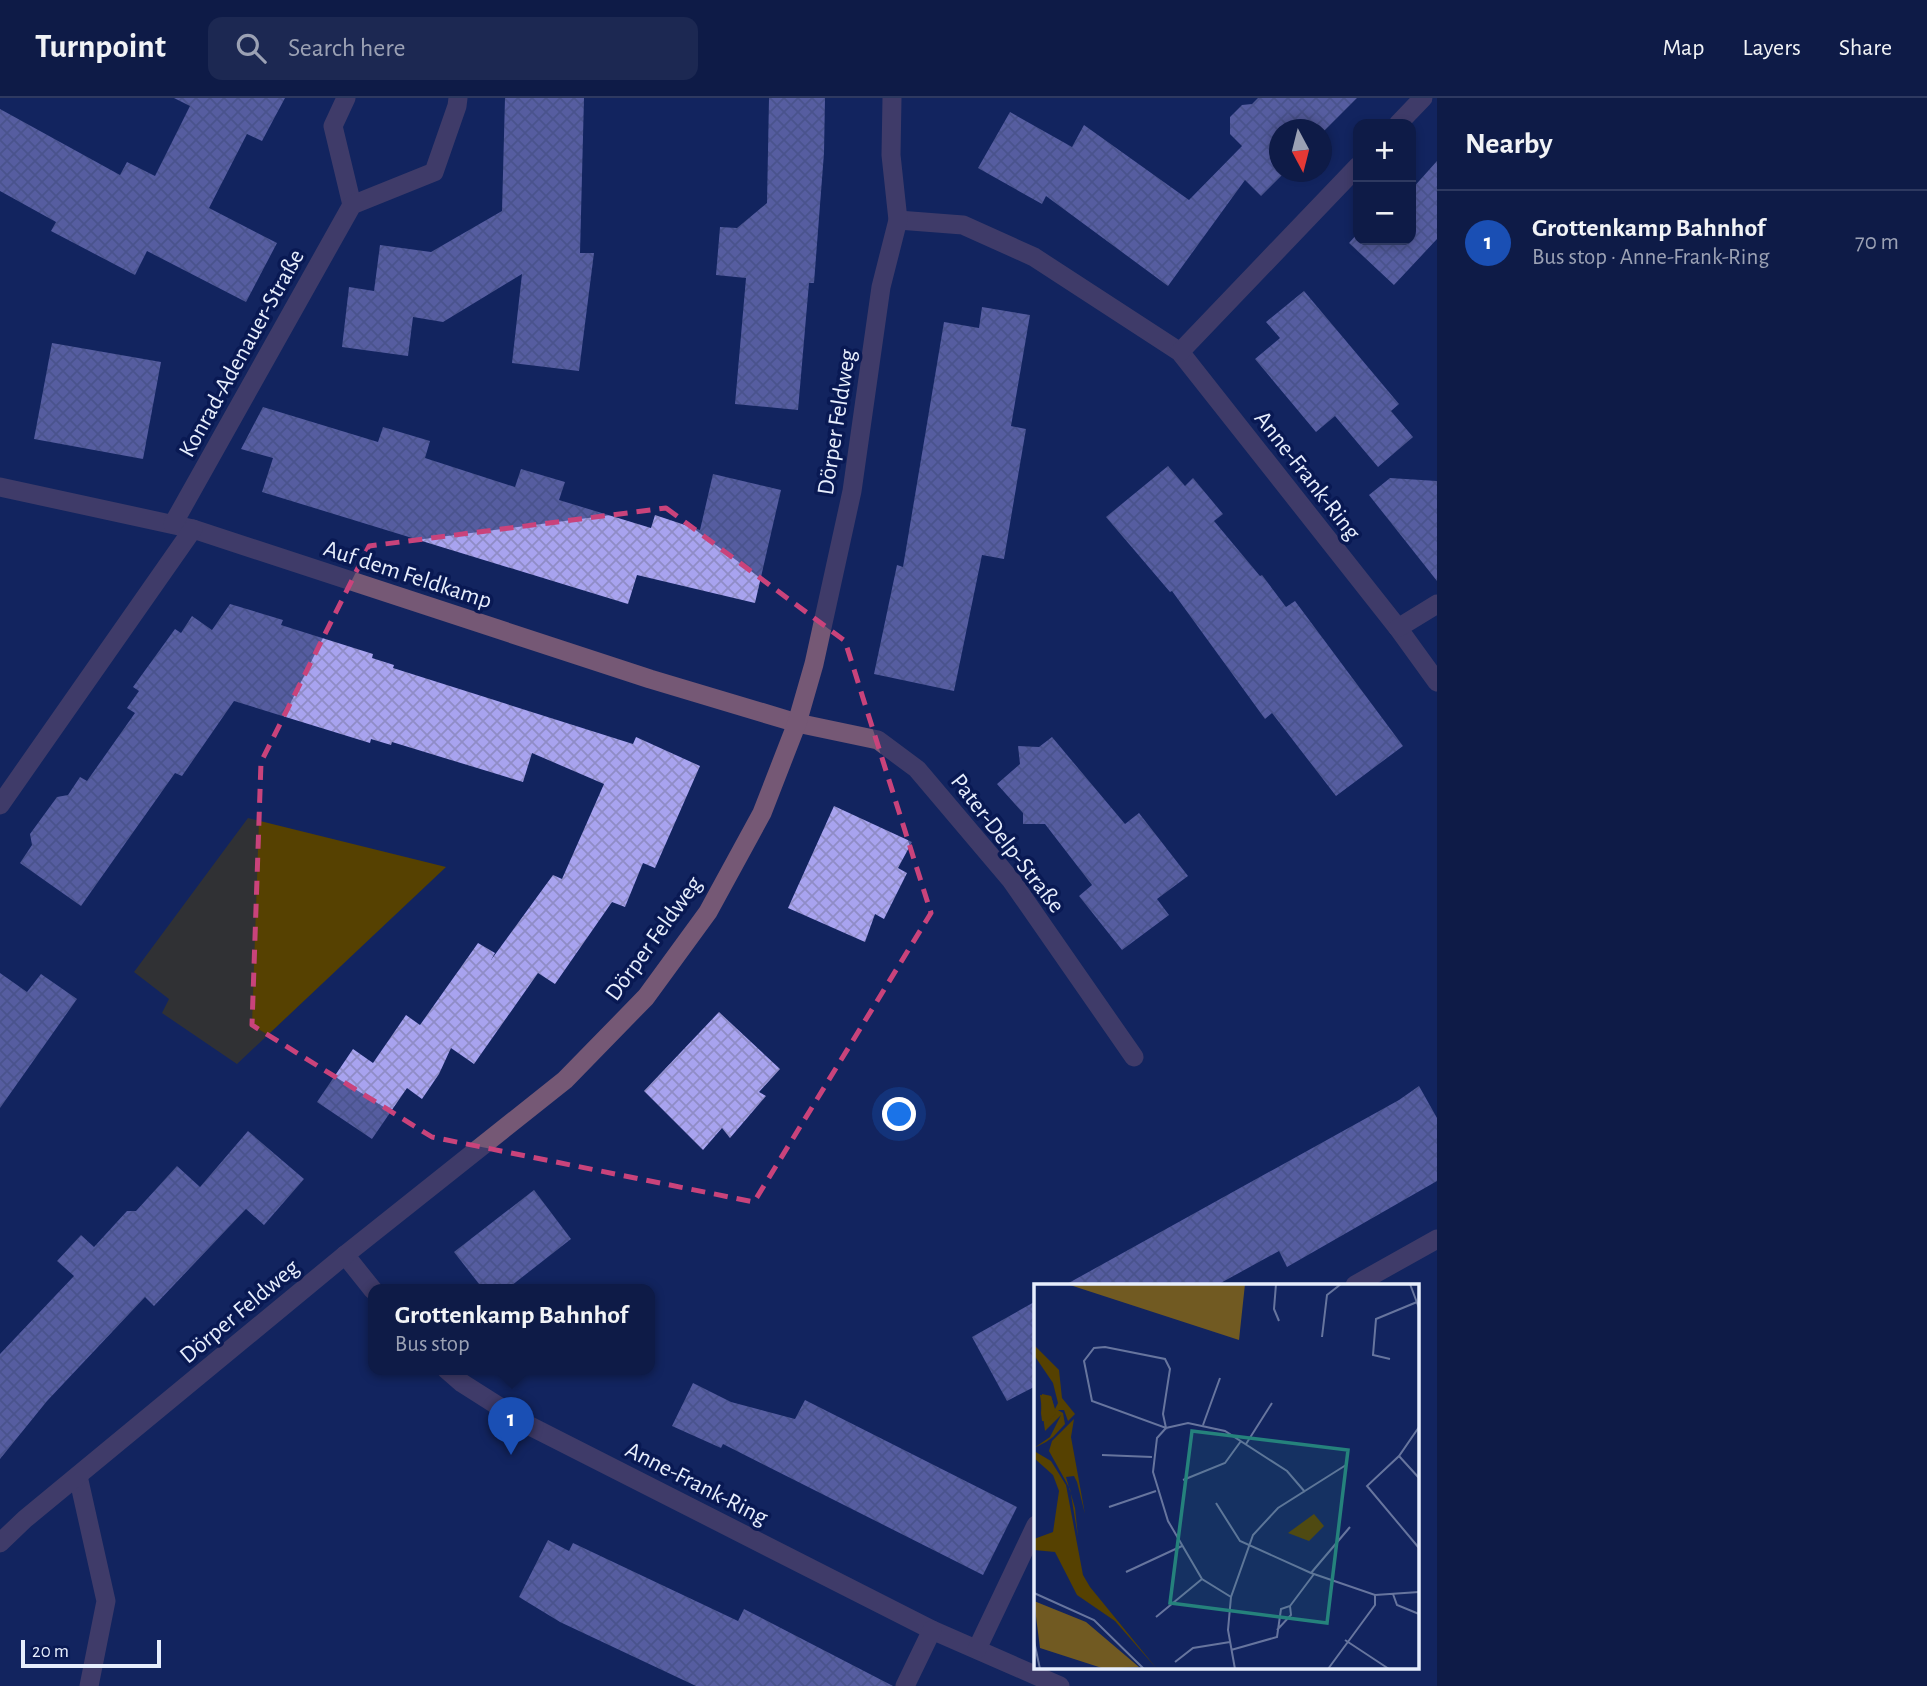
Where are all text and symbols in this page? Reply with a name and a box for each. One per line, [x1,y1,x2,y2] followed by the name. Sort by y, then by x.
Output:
[208,17,698,80] search box
[232,29,270,67] icon: search
[35,31,166,64] text: Turnpoint
[288,35,406,61] text: Search here
[1662,36,1704,60] text: Map
[1742,36,1801,60] text: Layers
[1839,36,1892,60] text: Share
[1269,119,1332,182] north arrow
[1353,119,1416,245] map controls
[1353,119,1416,182] button: +
[1465,129,1553,159] text: Nearby
[1353,182,1416,245] button: −
[1532,215,1765,241] text: Grottenkamp Bahnhof
[1484,231,1492,254] text: 1
[1855,231,1899,254] text: 70 m
[175,246,309,461] street label: Konrad-Adenauer-Straße
[1532,246,1769,269] text: Bus stop · Anne-Frank-Ring
[814,347,860,497] street label: Dörper Feldweg
[1250,407,1365,545] street label: Anne-Frank-Ring
[321,537,495,613] street label: Auf dem Feldkamp
[946,770,1069,918] street label: Pater-Delp-Straße
[601,872,707,1005] street label: Dörper Feldweg
[882,1097,916,1131] your location
[176,1255,304,1368] street label: Dörper Feldweg
[368,1284,655,1375] popup
[1034,1284,1420,1668] inset map
[395,1302,628,1328] text: Grottenkamp Bahnhof
[395,1333,470,1356] text: Bus stop
[488,1397,534,1455] pin: 1
[622,1438,772,1530] street label: Anne-Frank-Ring
[21,1637,161,1669] scale bar
[32,1642,69,1661] text: 20 m

